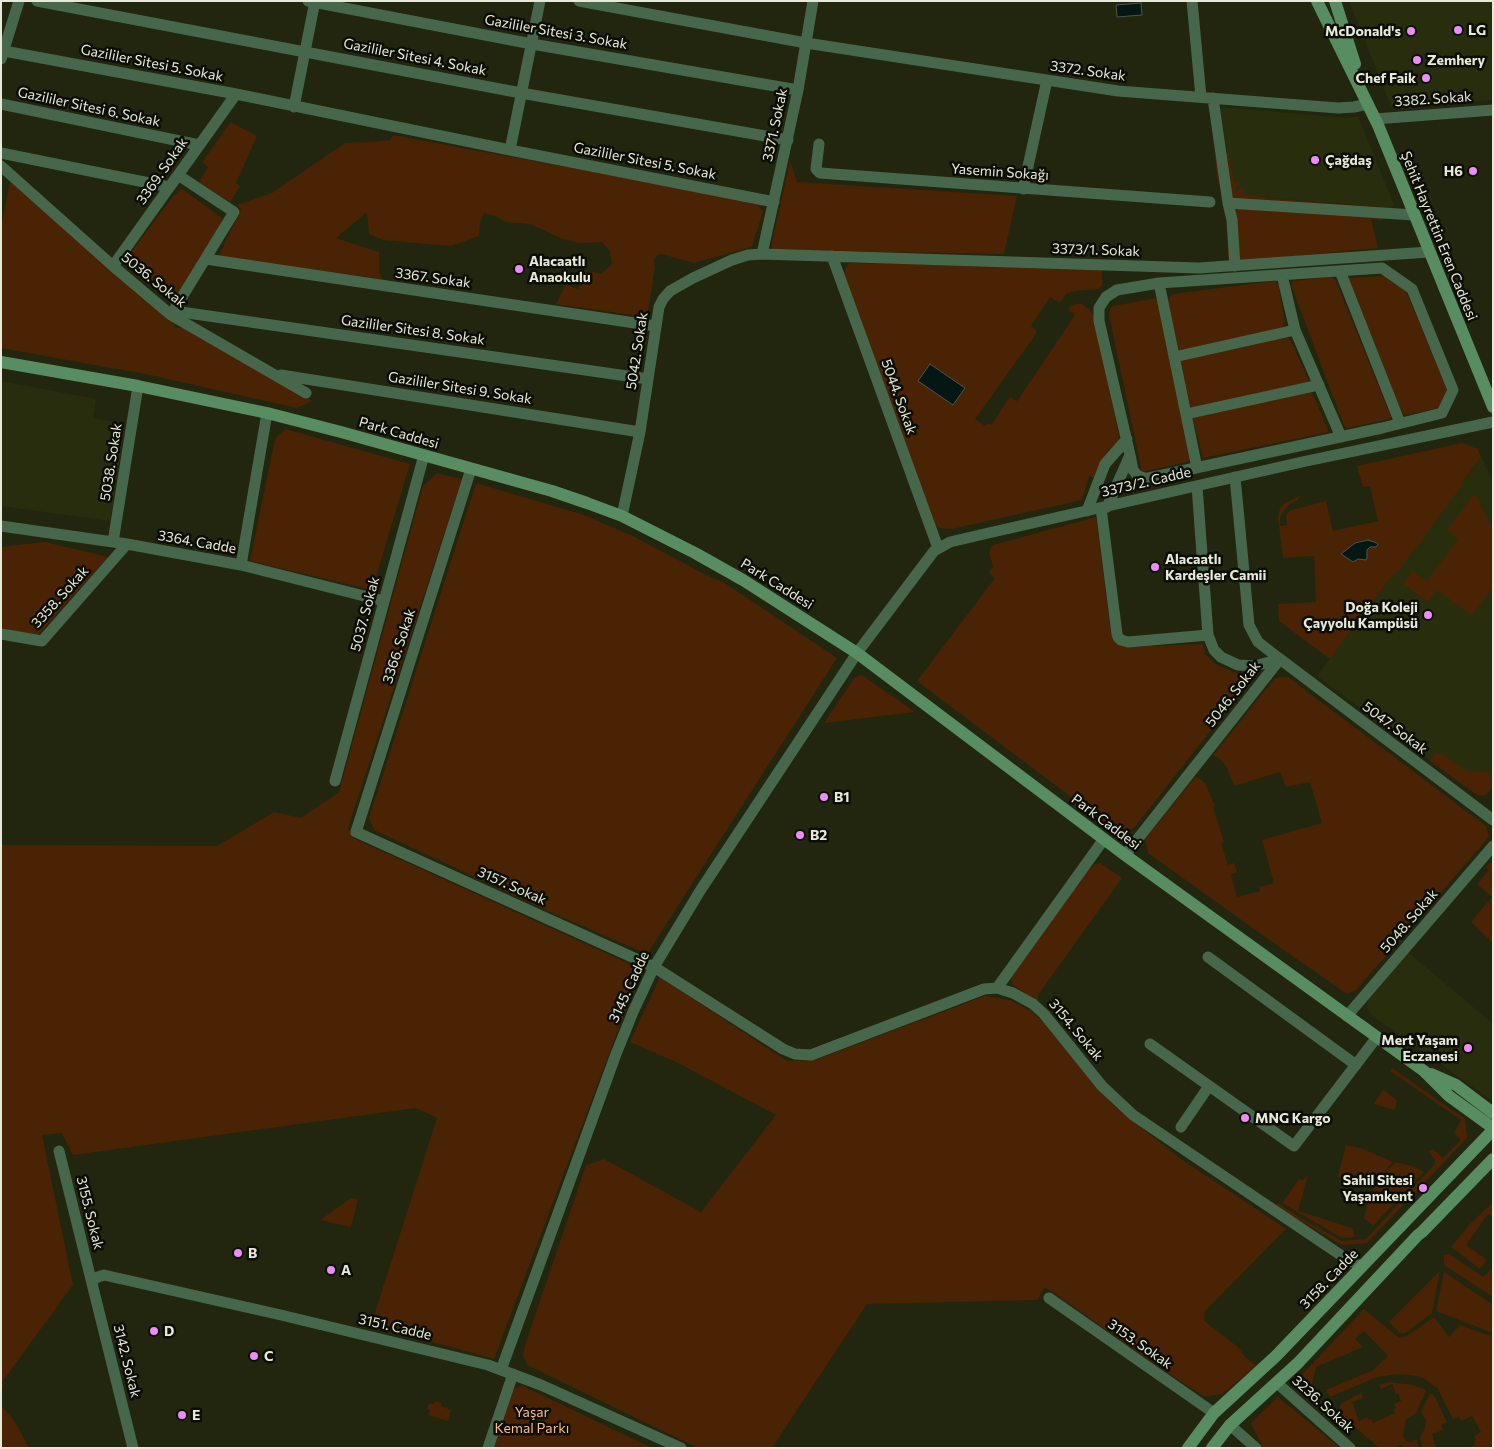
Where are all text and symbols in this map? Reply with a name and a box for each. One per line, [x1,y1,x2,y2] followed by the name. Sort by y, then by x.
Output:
[483,11,629,53] street label: Gazililer Sitesi 3. Sokak
[1468,22,1486,38] place label: LG
[1325,23,1401,39] place label: McDonald's
[1452,24,1464,36] marker: LG
[1405,25,1417,37] marker: McDonald's
[342,35,488,79] street label: Gazililer Sitesi 4. Sokak
[79,41,225,85] street label: Gazililer Sitesi 5. Sokak
[1427,52,1485,68] place label: Zemhery
[1411,54,1423,66] marker: Zemhery
[1049,57,1127,85] street label: 3372. Sokak
[1355,70,1416,86] place label: Chef Faik
[1420,72,1432,84] marker: Chef Faik
[16,84,162,130] street label: Gazililer Sitesi 6. Sokak
[759,87,791,163] street label: 3371. Sokak
[1394,88,1472,110] street label: 3382. Sokak
[133,134,191,208] street label: 3369. Sokak
[572,139,718,183] street label: Gazililer Sitesi 5. Sokak
[1397,149,1481,323] street label: Şehit Hayrettin Eren Caddesi
[1325,152,1372,168] place label: Çağdaş
[1309,154,1321,166] marker: Çağdaş
[951,160,1049,184] street label: Yasemin Sokağı
[1444,163,1463,179] place label: H6
[1467,165,1479,177] marker: H6
[1052,240,1140,260] street label: 3373/1. Sokak
[118,249,190,311] street label: 5036. Sokak
[529,253,591,286] place label: Alacaatlı Anaokulu
[513,263,525,275] marker: Alacaatlı Anaokulu
[394,264,472,292] street label: 3367. Sokak
[623,311,651,391] street label: 5042. Sokak
[340,312,486,348] street label: Gazililer Sitesi 8. Sokak
[878,357,920,437] street label: 5044. Sokak
[387,368,533,408] street label: Gazililer Sitesi 9. Sokak
[357,414,441,452] street label: Park Caddesi
[97,422,125,502] street label: 5038. Sokak
[1100,464,1192,500] street label: 3373/2. Cadde
[157,527,237,557] street label: 3364. Cadde
[1165,551,1266,584] place label: Alacaatlı Kardeşler Camii
[738,555,816,613] street label: Park Caddesi
[1149,561,1161,573] marker: Alacaatlı Kardeşler Camii
[28,563,92,631] street label: 3358. Sokak
[347,575,383,653] street label: 5037. Sokak
[1303,599,1418,632] place label: Doğa Koleji Çayyolu Kampüsü
[379,606,419,686] street label: 3366. Sokak
[1422,609,1434,621] marker: Doğa Koleji Çayyolu Kampüsü
[1202,658,1264,730] street label: 5046. Sokak
[1359,698,1431,758] street label: 5047. Sokak
[834,789,850,805] place label: B1
[1068,790,1144,854] street label: Park Caddesi
[818,791,830,803] marker: B1
[810,827,827,843] place label: B2
[794,829,806,841] marker: B2
[475,863,549,909] street label: 3157. Sokak
[1377,886,1441,956] street label: 5048. Sokak
[605,949,653,1025] street label: 3145. Cadde
[1045,996,1107,1064] street label: 3154. Sokak
[1381,1032,1458,1064] place label: Mert Yaşam Eczanesi
[1462,1042,1474,1054] marker: Mert Yaşam Eczanesi
[1255,1110,1331,1126] place label: MNG Kargo
[1239,1112,1251,1124] marker: MNG Kargo
[1342,1172,1413,1204] place label: Sahil Sitesi Yaşamkent
[73,1175,107,1251] street label: 3155. Sokak
[1417,1182,1429,1194] marker: Sahil Sitesi Yaşamkent
[248,1245,257,1261] place label: B
[1296,1246,1362,1312] street label: 3158. Cadde
[232,1247,244,1259] marker: B
[341,1262,351,1278] place label: A
[325,1264,337,1276] marker: A
[357,1310,433,1344] street label: 3151. Cadde
[1105,1316,1175,1372] street label: 3153. Sokak
[110,1323,144,1399] street label: 3142. Sokak
[164,1323,174,1339] place label: D
[148,1325,160,1337] marker: D
[264,1348,274,1364] place label: C
[248,1350,260,1362] marker: C
[1289,1372,1357,1436] street label: 3236. Sokak
[495,1404,569,1436] park label: Yaşar Kemal Parkı
[192,1407,200,1423] place label: E
[176,1409,188,1421] marker: E

